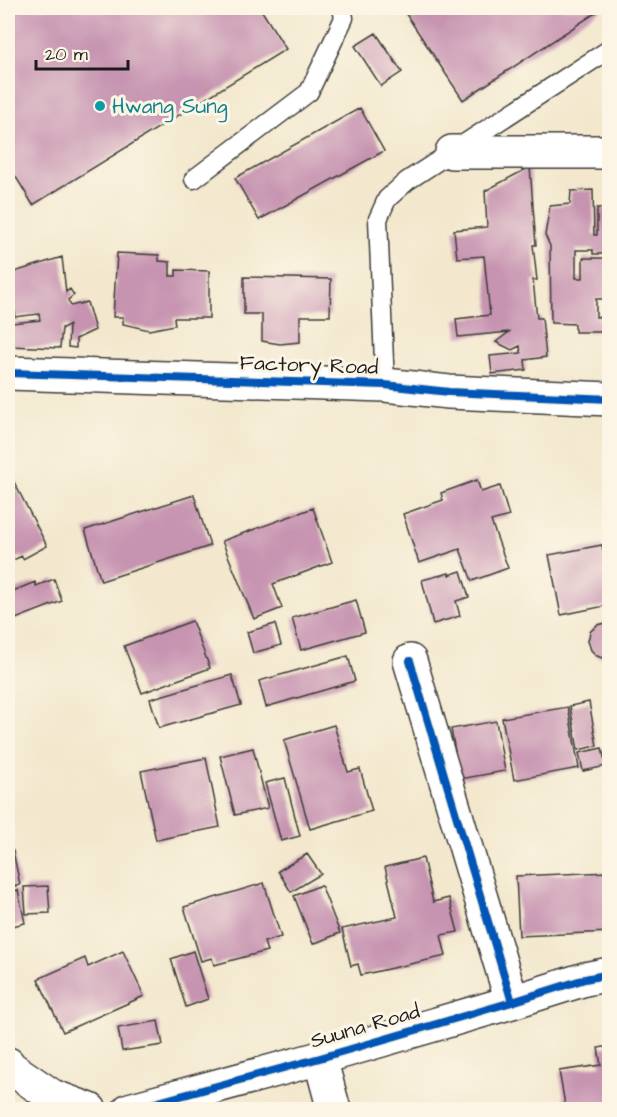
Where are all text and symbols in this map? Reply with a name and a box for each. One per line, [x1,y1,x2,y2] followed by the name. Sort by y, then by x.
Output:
[36,33,128,71] scale bar
[45,42,88,67] text: 20 m
[112,92,228,123] place label: Hwang Sung
[93,99,107,113] marker: Hwang Sung
[239,348,379,384] street label: Factory Road
[307,996,423,1055] street label: Suuna Road

